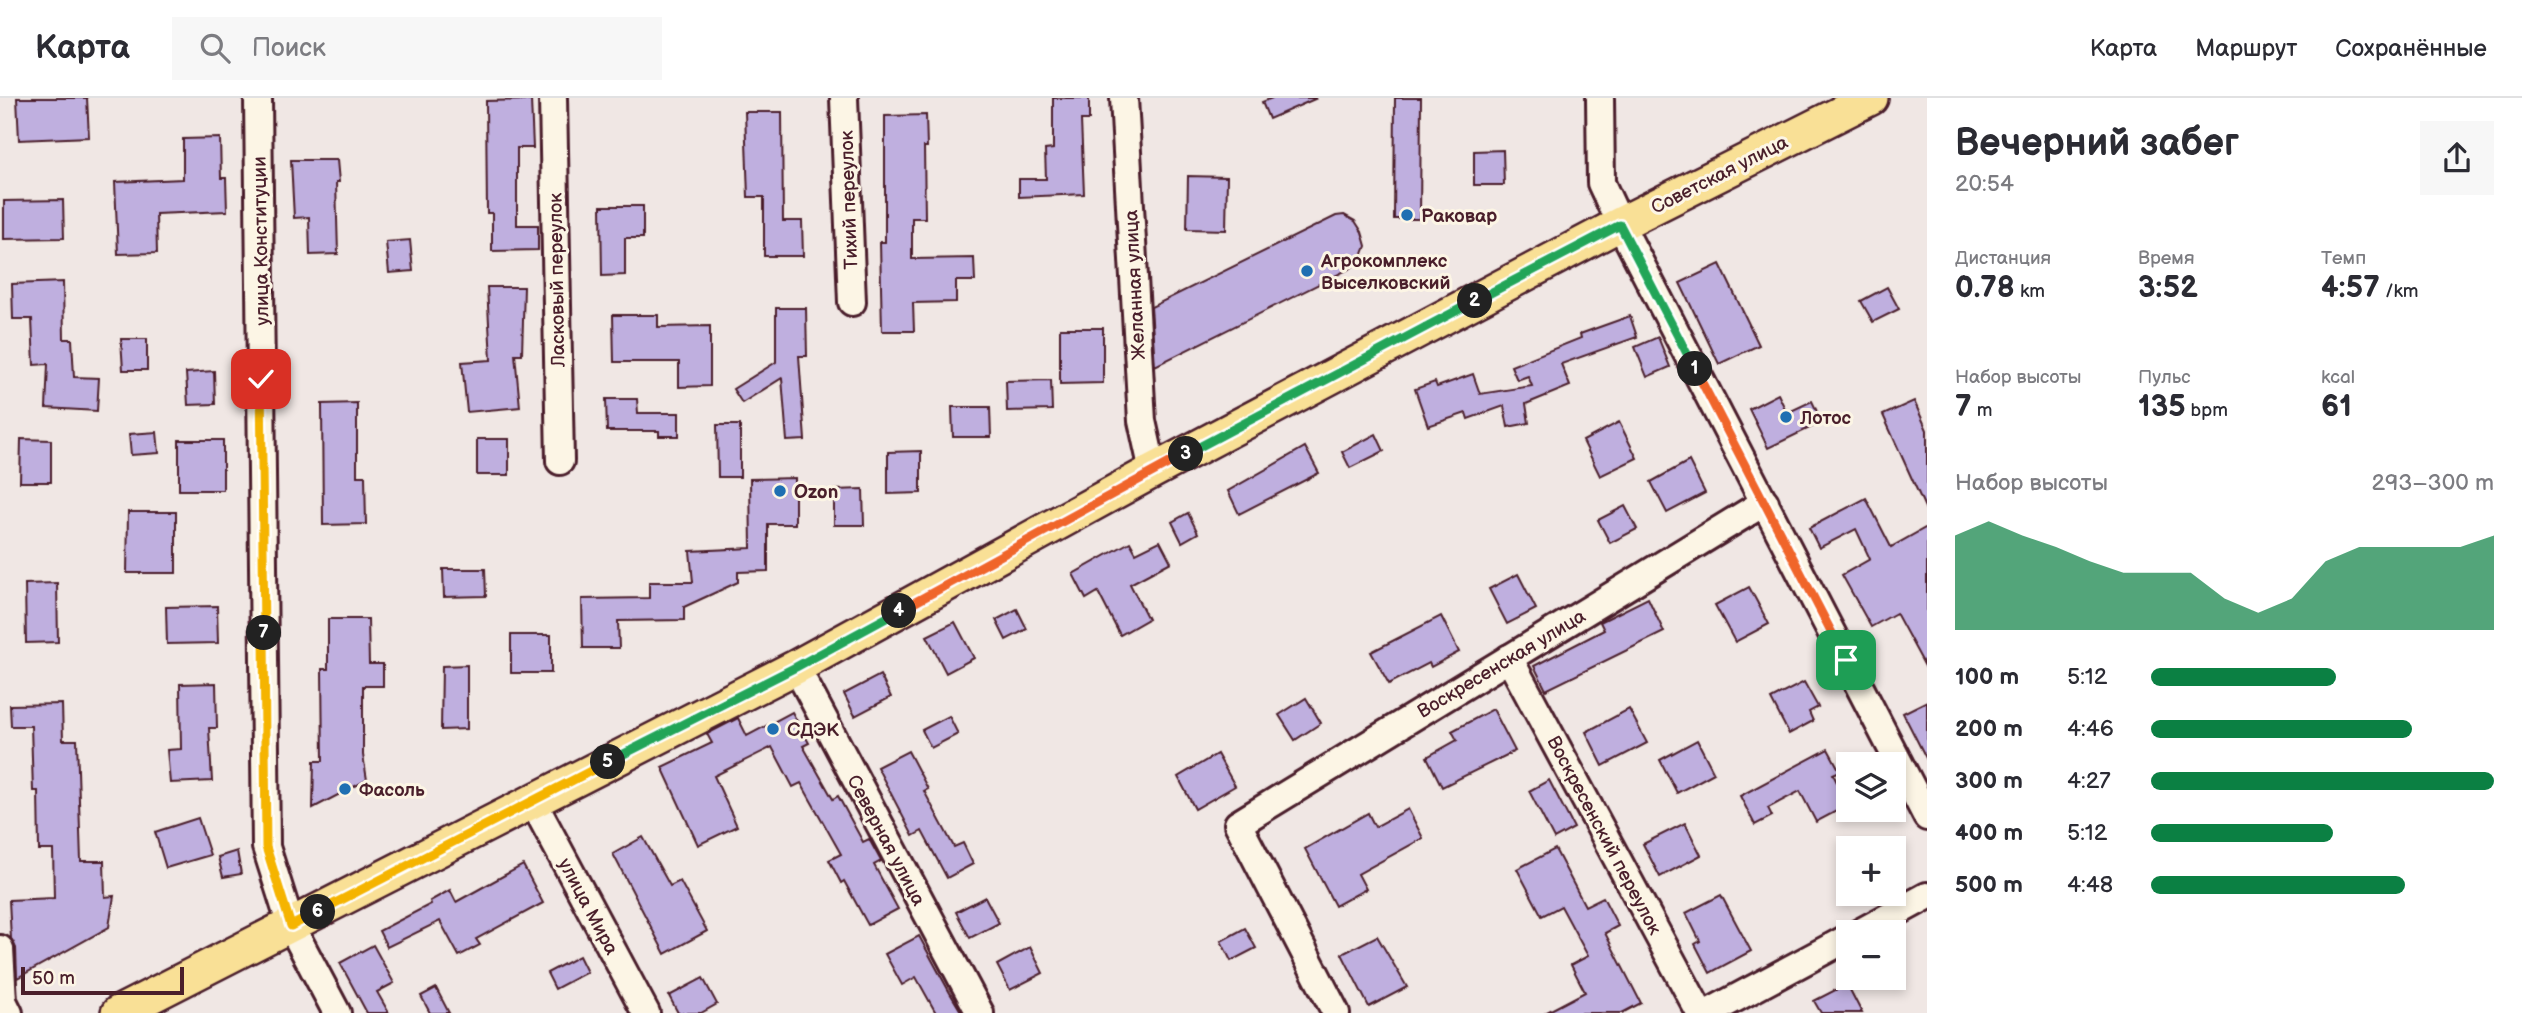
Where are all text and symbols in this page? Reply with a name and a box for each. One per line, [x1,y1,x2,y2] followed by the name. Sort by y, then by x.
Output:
[172,17,662,80] search box
[35,28,130,68] text: Карта
[196,29,234,67] icon: search
[252,33,326,64] text: Поиск
[2090,34,2157,63] text: Карта
[2195,34,2297,63] text: Маршрут
[2335,34,2487,63] text: Сохранённые
[1955,121,2239,166] text: Вечерний забег
[2420,121,2494,195] button: share
[836,130,863,270] street label: Тихий переулок
[1647,131,1792,220] street label: Советская улица
[249,156,274,326] street label: улица Конституции
[1955,170,2014,198] text: 20:54
[544,193,571,368] street label: Ласковый переулок
[1421,205,1498,228] place label: Раковар
[1399,207,1415,223] marker: Раковар
[1120,209,1151,361] street label: Желанная улица
[1955,247,2051,270] text: Дистанция
[2138,247,2194,270] text: Время
[2321,247,2366,270] text: Темп
[1320,250,1450,295] place label: Агрокомплекс Выселковский
[1299,263,1315,279] marker: Агрокомплекс Выселковский
[1955,270,2015,306] text: 0.78
[2138,270,2198,306] text: 3:52
[2321,270,2380,306] text: 4:57
[2015,280,2045,303] text: km
[2380,280,2419,303] text: /km
[1458,284,1492,318] pin: 2
[1469,289,1480,312] text: 2
[231,349,291,409] pin
[1678,352,1712,386] pin: 1
[1691,357,1699,380] text: 1
[242,360,280,398] icon: check
[1955,366,2081,389] text: Набор высоты
[2138,366,2191,389] text: Пульс
[2321,366,2355,389] text: kcal
[1955,389,1972,425] text: 7
[2138,389,2185,425] text: 135
[2321,389,2352,425] text: 61
[1972,399,1992,422] text: m
[2185,399,2228,422] text: bpm
[1799,407,1852,430] place label: Лотос
[1778,409,1794,425] marker: Лотос
[1168,436,1204,472] pin: 3
[1180,442,1191,465] text: 3
[1955,469,2108,497] text: Набор высоты
[2371,469,2494,497] text: 293–300 m
[794,481,838,504] place label: Ozon
[772,483,788,499] marker: Ozon
[881,594,916,628] pin: 4
[893,599,904,622] text: 4
[1414,605,1590,724] street label: Воскресенская улица
[246,616,282,650] pin: 7
[258,621,269,644] text: 7
[1816,630,1876,690] pin
[1827,641,1865,679] icon: arrive
[1955,663,2019,691] text: 100 m
[2067,663,2107,691] text: 5:12
[1955,715,2023,743] text: 200 m
[2067,715,2114,743] text: 4:46
[787,719,839,742] place label: СДЭК
[765,721,781,737] marker: СДЭК
[1541,732,1666,939] street label: Воскресенский переулок
[590,744,626,780] pin: 5
[602,750,613,773] text: 5
[1836,752,1906,990] map controls
[1836,752,1906,822] button: layers
[1955,767,2023,795] text: 300 m
[2067,767,2111,795] text: 4:27
[842,771,930,910] street label: Северная улица
[359,779,425,802] place label: Фасоль
[337,781,353,797] marker: Фасоль
[1955,819,2023,847] text: 400 m
[2067,819,2107,847] text: 5:12
[1836,836,1906,906] button: +
[553,854,623,959] street label: улица Мира
[1955,871,2023,899] text: 500 m
[2067,871,2113,899] text: 4:48
[300,894,336,930] pin: 6
[312,900,323,923] text: 6
[1836,920,1906,990] button: −
[21,964,184,996] scale bar
[32,967,75,990] text: 50 m

